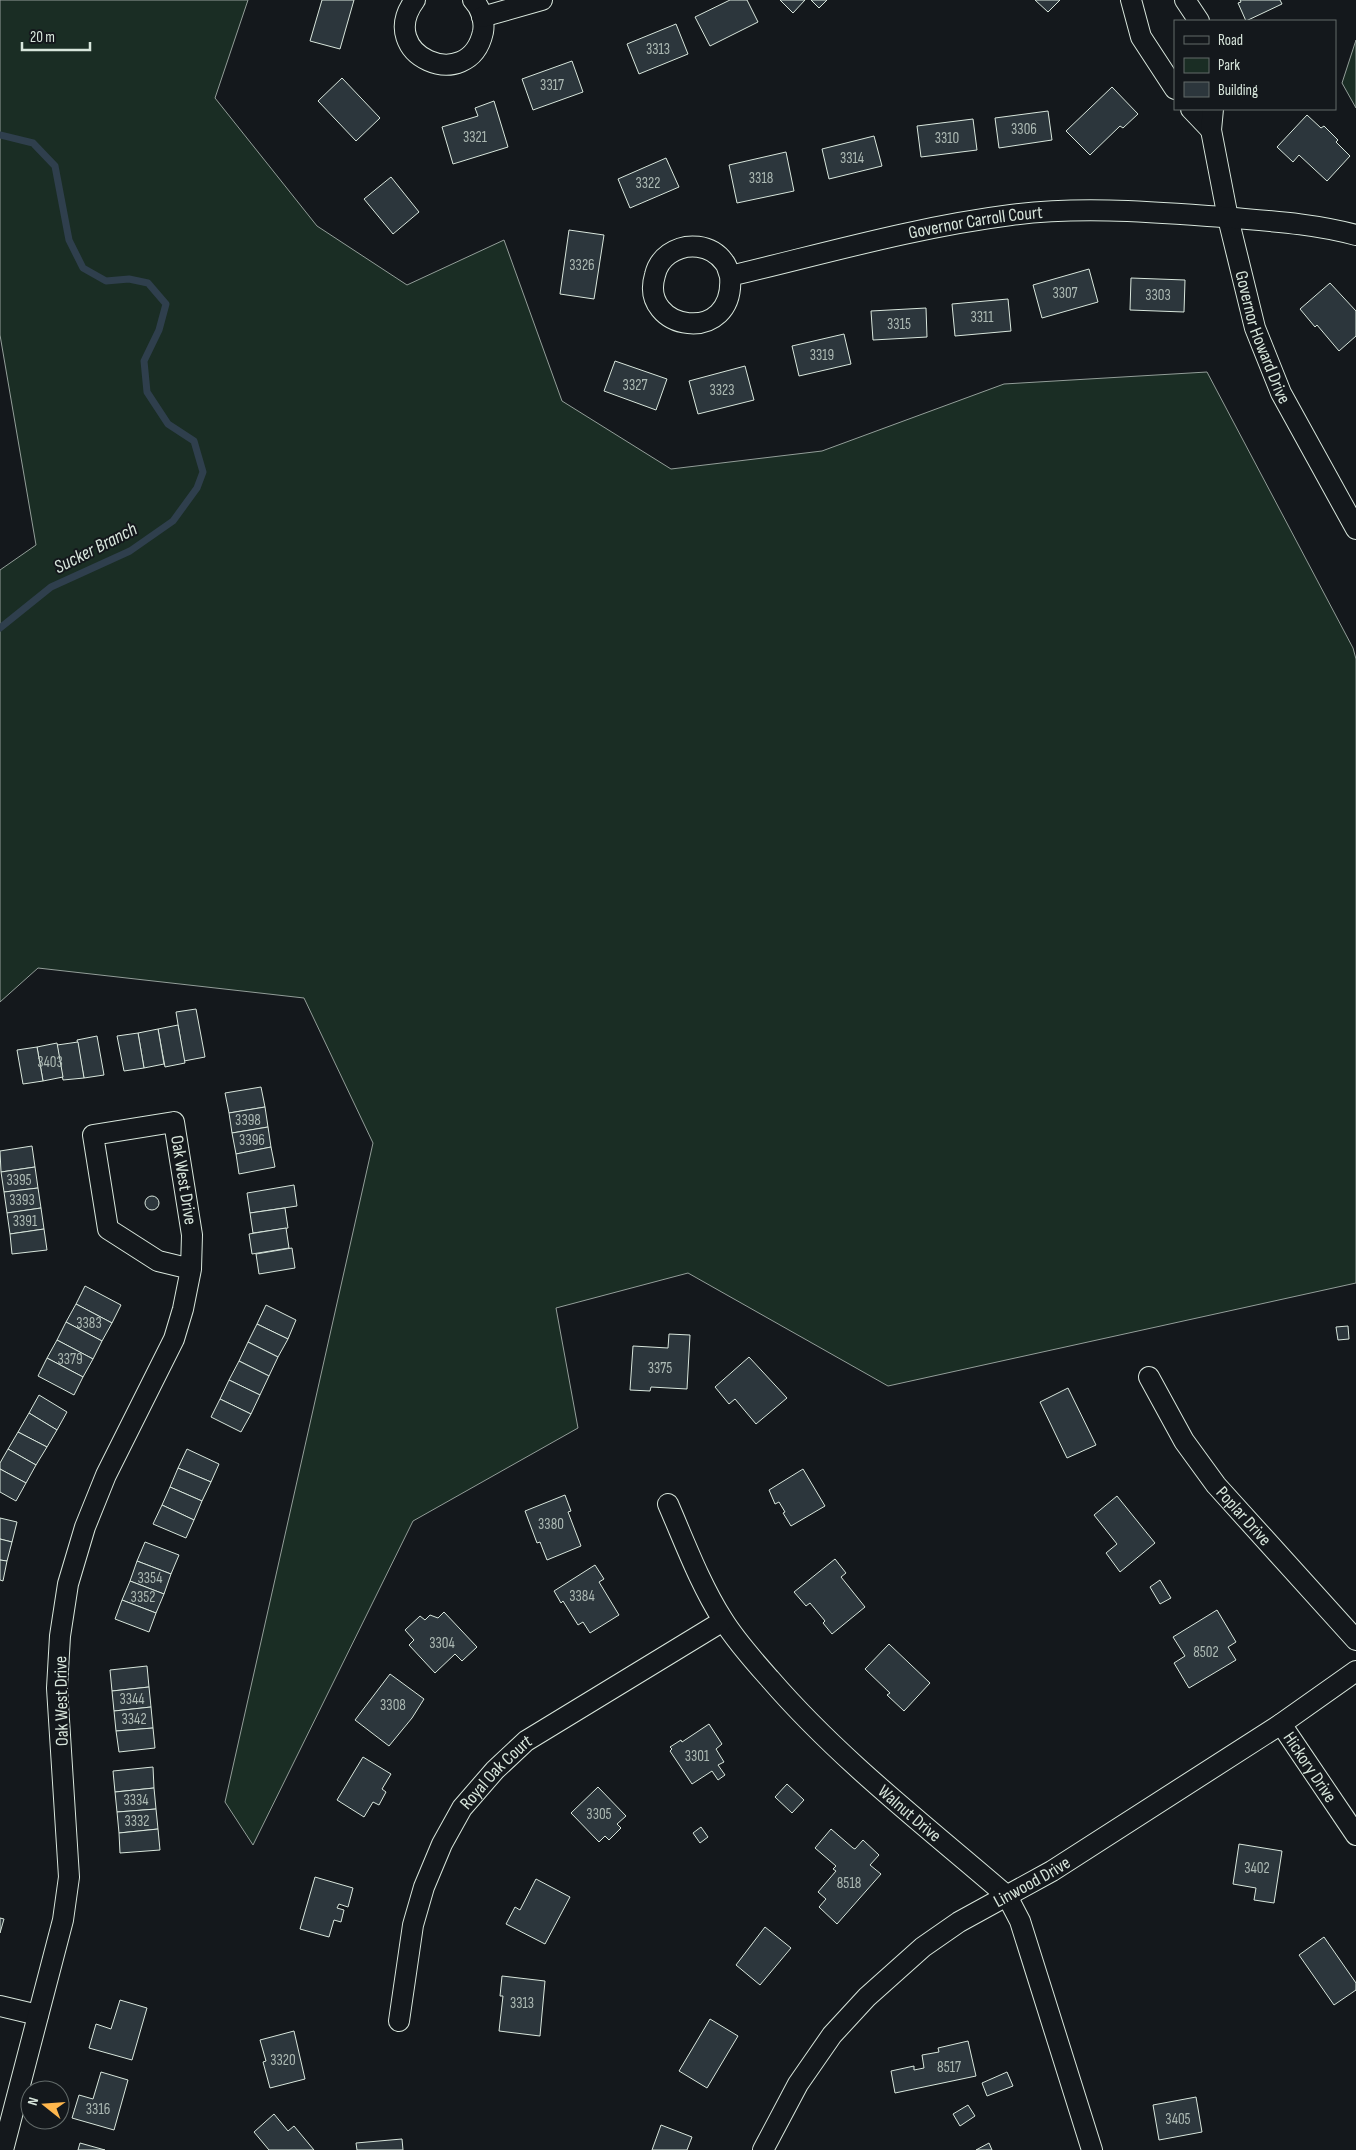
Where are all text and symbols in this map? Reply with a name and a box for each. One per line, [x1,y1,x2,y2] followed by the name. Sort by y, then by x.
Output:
[22,20,90,52] scale bar
[1174,20,1336,110] legend
[30,28,55,47] text: 20 m
[1218,31,1243,50] text: Road
[646,40,670,59] house number: 3313
[1218,56,1240,75] text: Park
[540,76,564,95] house number: 3317
[1218,81,1258,100] text: Building
[1011,120,1037,139] house number: 3306
[463,128,488,147] house number: 3321
[935,129,959,148] house number: 3310
[840,149,864,168] house number: 3314
[749,169,773,188] house number: 3318
[636,174,660,193] house number: 3322
[906,202,1044,244] street label: Governor Carroll Court
[569,256,595,275] house number: 3326
[1230,269,1295,408] street label: Governor Howard Drive
[1052,284,1078,303] house number: 3307
[1145,286,1171,305] house number: 3303
[970,308,994,327] house number: 3311
[887,315,911,334] house number: 3315
[810,346,834,365] house number: 3319
[623,376,647,395] house number: 3327
[709,381,735,400] house number: 3323
[50,518,141,579] water label: Sucker Branch
[37,1053,63,1072] house number: 3403
[235,1111,261,1130] house number: 3398
[239,1131,265,1150] house number: 3396
[166,1134,201,1226] street label: Oak West Drive
[6,1171,32,1190] house number: 3395
[9,1191,35,1210] house number: 3393
[13,1212,38,1231] house number: 3391
[76,1314,102,1333] house number: 3383
[57,1350,83,1369] house number: 3379
[648,1359,672,1378] house number: 3375
[1212,1482,1276,1550] street label: Poplar Drive
[538,1515,564,1534] house number: 3380
[138,1569,162,1588] house number: 3354
[569,1587,595,1606] house number: 3384
[131,1588,155,1607] house number: 3352
[429,1634,455,1653] house number: 3304
[1193,1643,1219,1662] house number: 8502
[50,1656,73,1746] street label: Oak West Drive
[119,1690,145,1709] house number: 3344
[380,1696,406,1715] house number: 3308
[121,1710,147,1729] house number: 3342
[1278,1728,1341,1807] street label: Hickory Drive
[456,1730,536,1814] street label: Royal Oak Court
[685,1747,710,1766] house number: 3301
[873,1781,945,1847] street label: Walnut Drive
[123,1791,149,1810] house number: 3334
[586,1805,612,1824] house number: 3305
[124,1812,150,1831] house number: 3332
[990,1852,1074,1912] street label: Linwood Drive
[1244,1859,1270,1878] house number: 3402
[837,1874,861,1893] house number: 8518
[510,1994,534,2013] house number: 3313
[270,2051,296,2070] house number: 3320
[937,2058,961,2077] house number: 8517
[20,2080,70,2130] north arrow
[24,2095,42,2107] text: N
[86,2100,110,2119] house number: 3316
[1165,2110,1191,2129] house number: 3405

